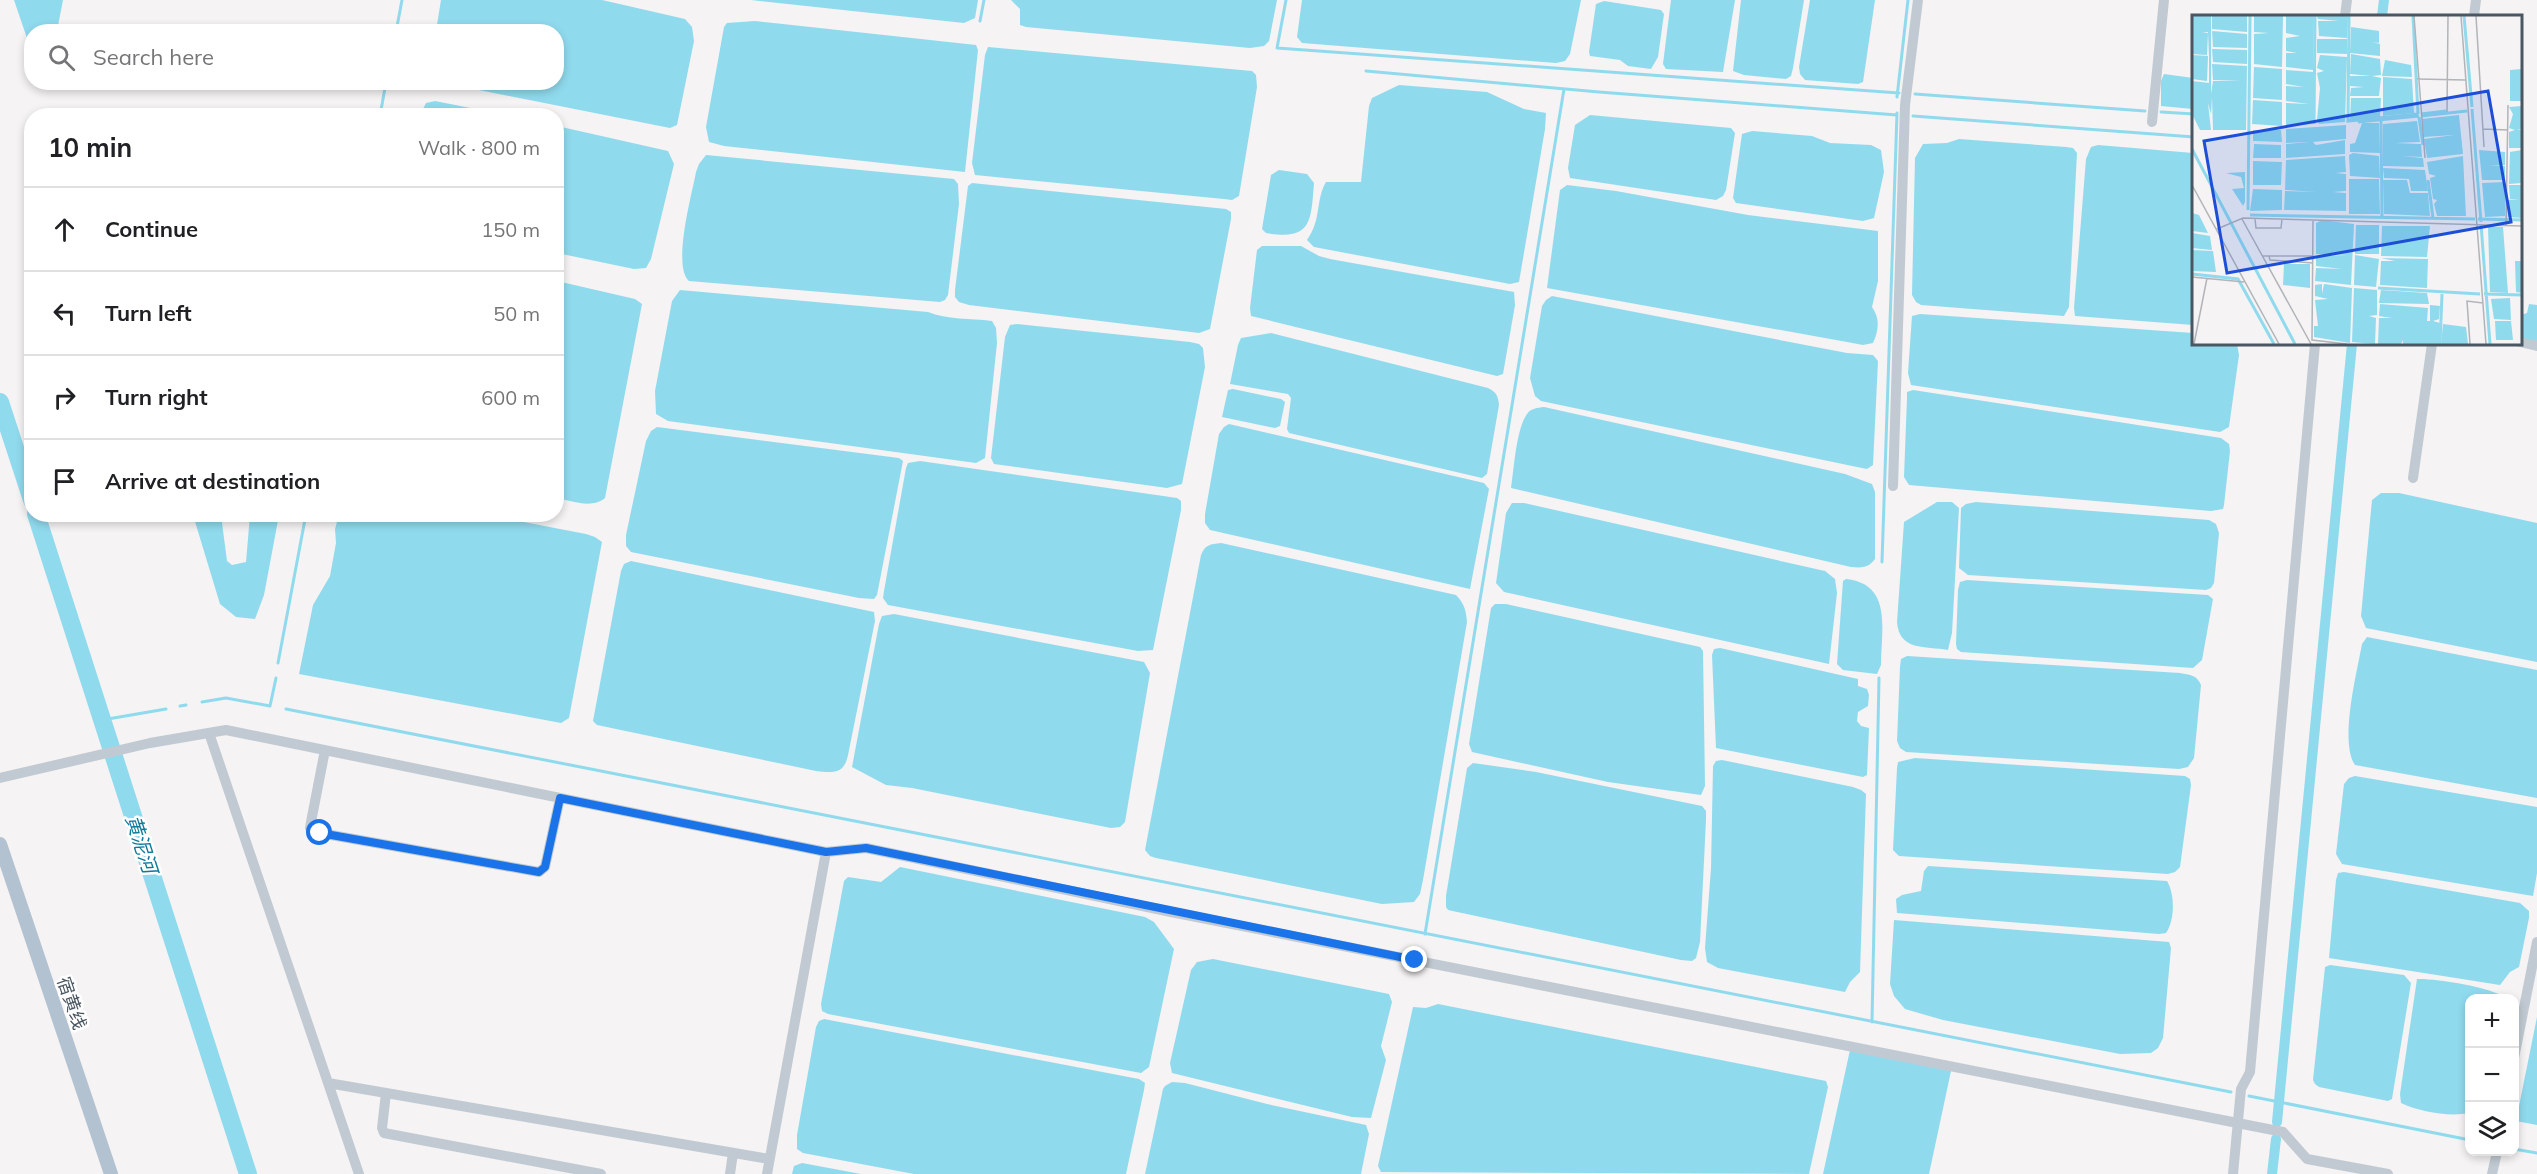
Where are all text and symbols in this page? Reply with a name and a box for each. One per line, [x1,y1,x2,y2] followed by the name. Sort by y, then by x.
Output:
[2192,15,2522,345] inset map
[24,24,564,90] search box
[45,41,78,74] icon: search
[93,43,214,71] text: Search here
[48,131,132,164] text: 10 min
[418,135,540,160] text: Walk · 800 m
[48,213,81,246] icon: ahead
[105,215,198,243] text: Continue
[481,217,540,242] text: 150 m
[48,297,81,330] icon: left
[105,299,192,327] text: Turn left
[493,301,540,326] text: 50 m
[48,381,81,414] icon: right
[105,383,208,411] text: Turn right
[481,385,540,410] text: 600 m
[48,465,81,498] icon: arrive
[105,467,320,495] text: Arrive at destination
[121,812,164,880] water label: 黄泥河
[306,819,332,845] route start
[1401,946,1427,972] route end
[52,974,92,1032] street label: 宿黄线
[2465,994,2519,1156] map controls
[2465,994,2519,1048] button: +
[2465,1048,2519,1102] button: −
[2465,1102,2519,1156] button: layers

